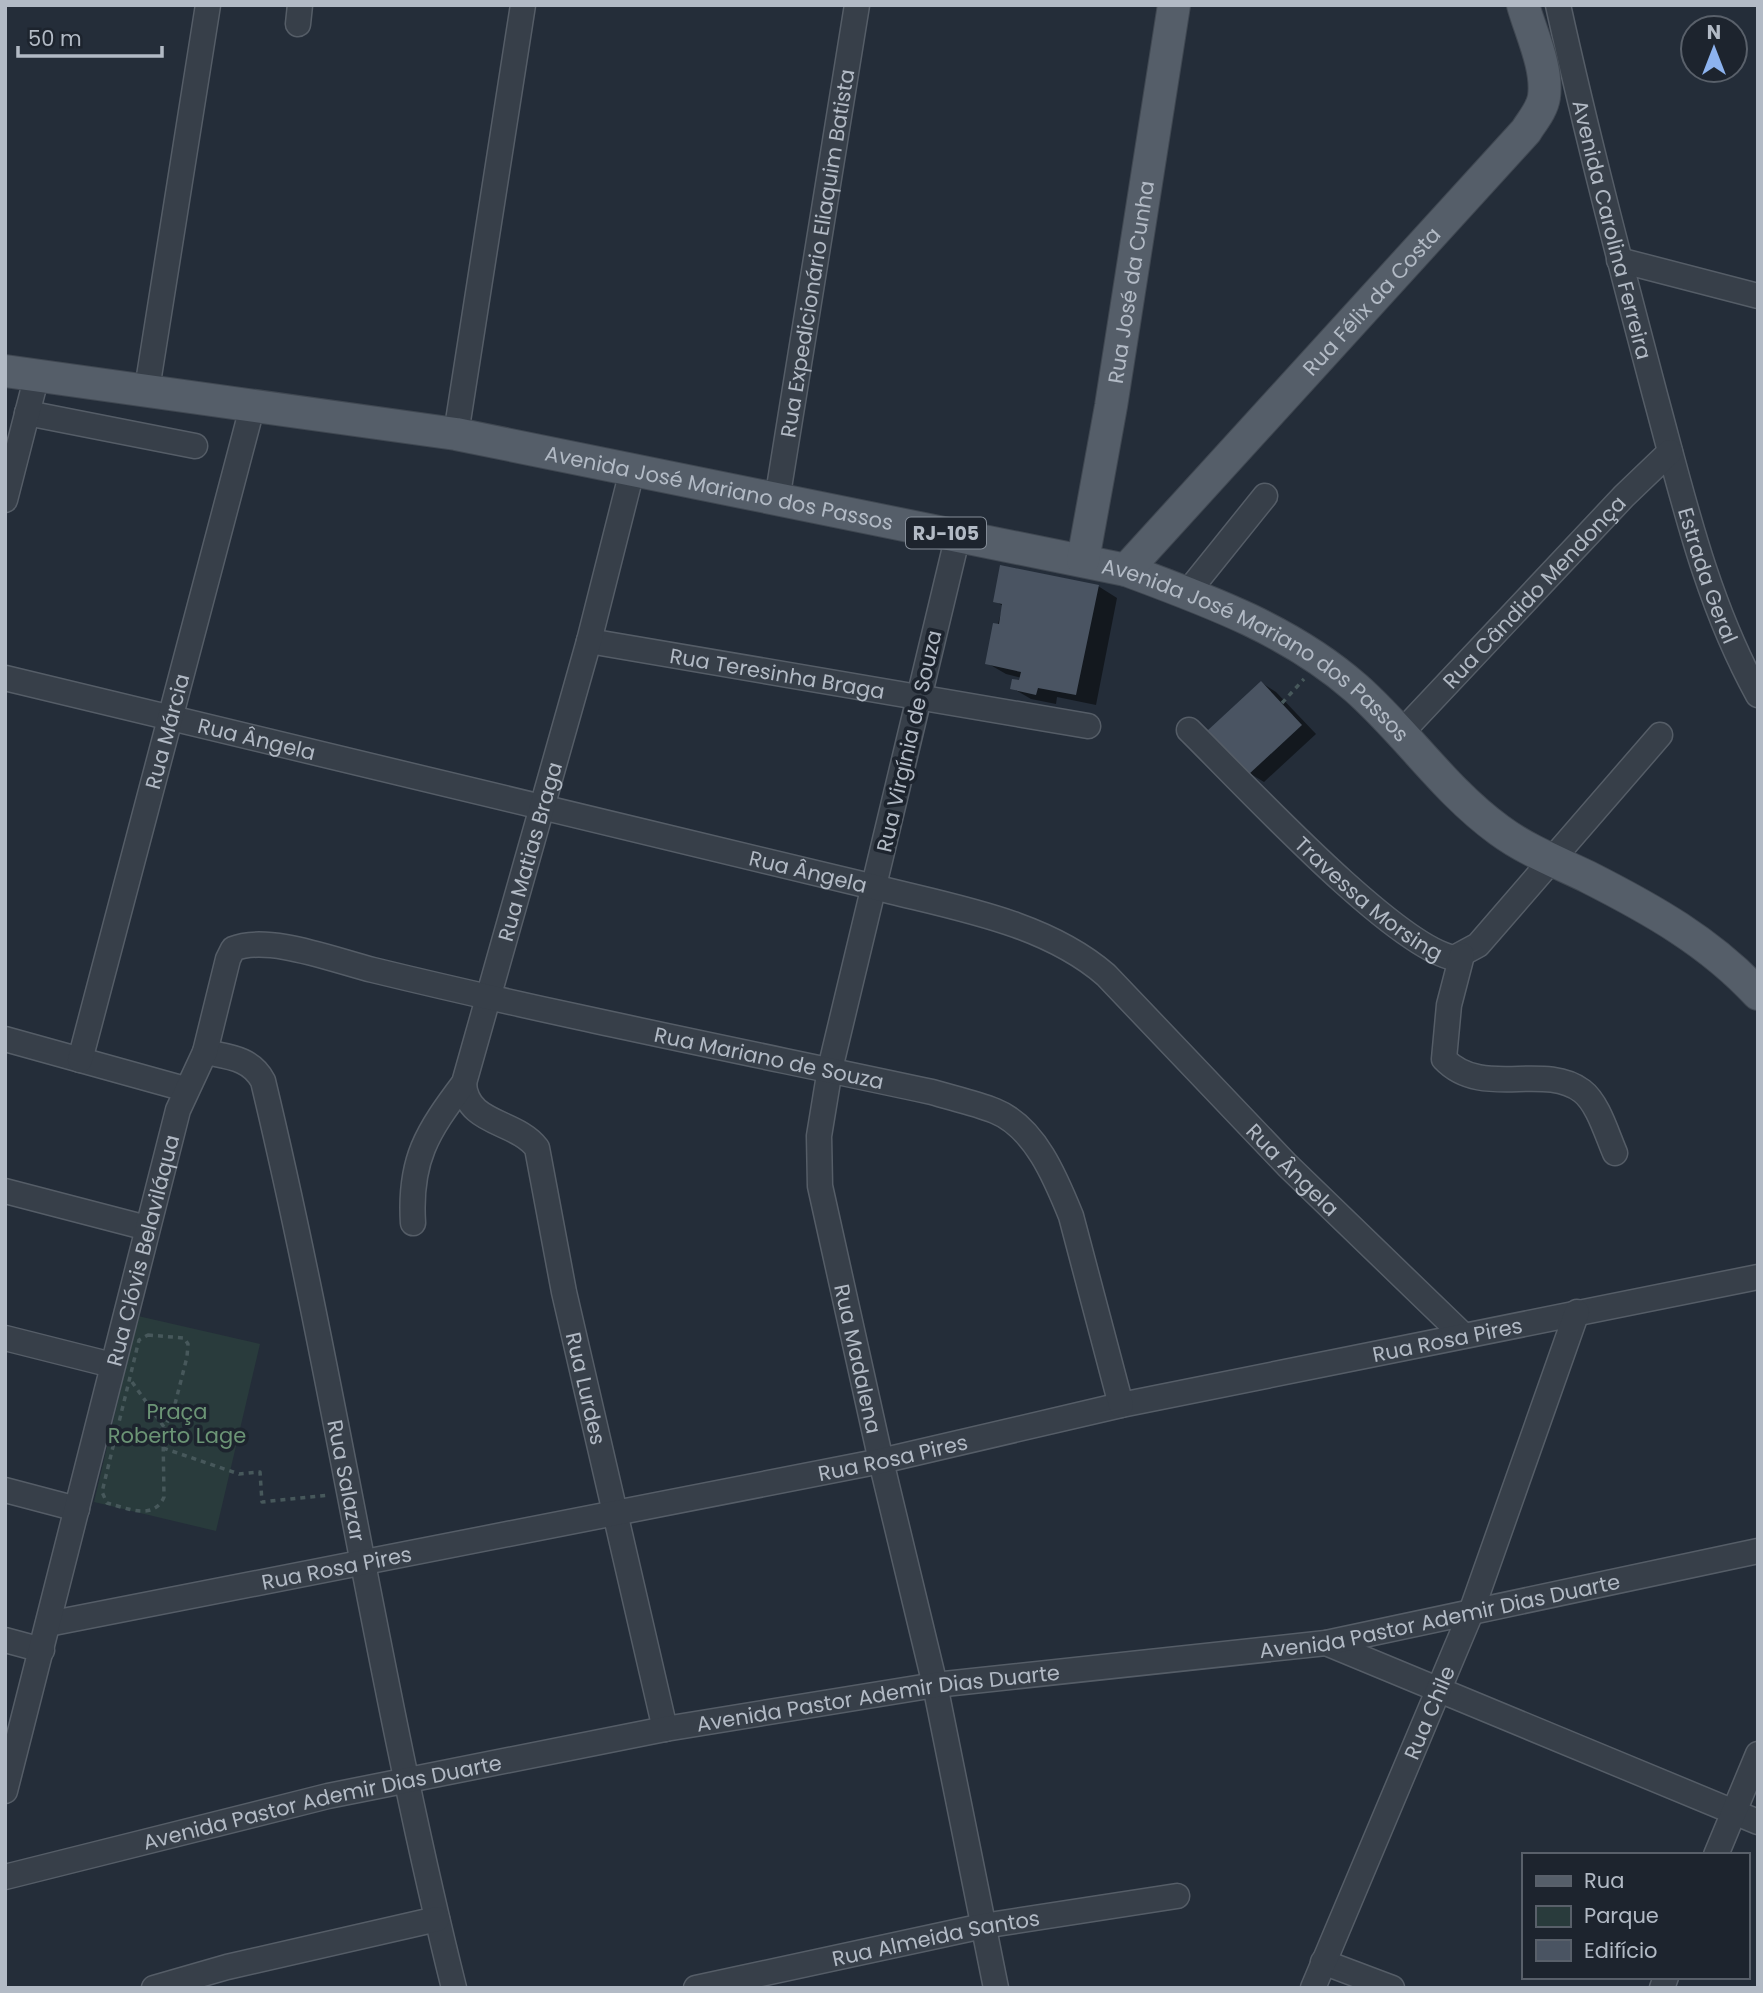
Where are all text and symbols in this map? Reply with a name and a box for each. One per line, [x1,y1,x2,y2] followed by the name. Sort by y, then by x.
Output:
[18,14,161,58] scale bar
[1679,14,1749,84] north arrow
[1707,19,1721,46] text: N
[28,24,82,53] text: 50 m
[773,67,861,440] street label: Rua Expedicionário Eliaquim Batista
[1566,97,1659,362] street label: Avenida Carolina Ferreira
[1100,179,1161,386] street label: Rua José da Cunha
[1296,220,1447,382] street label: Rua Félix da Costa
[543,438,896,537] street label: Avenida José Mariano dos Passos
[1436,489,1632,695] street label: Rua Cândido Mendonça
[1672,504,1745,648] street label: Estrada Geral
[906,518,986,548] road number: RJ-105
[1099,551,1416,748] street label: Avenida José Mariano dos Passos
[869,627,949,855] street label: Rua Virgínia de Souza
[668,641,887,706] street label: Rua Teresinha Braga
[138,670,196,792] street label: Rua Márcia
[195,710,319,767] street label: Rua Ângela
[490,758,569,945] street label: Rua Matias Braga
[1289,830,1448,967] street label: Travessa Morsing
[746,843,870,899] street label: Rua Ângela
[652,1019,887,1096] street label: Rua Mariano de Souza
[1240,1117,1346,1222] street label: Rua Ângela
[99,1131,186,1369] street label: Rua Clóvis Belaviláqua
[828,1281,889,1436] street label: Rua Madalena
[1370,1310,1525,1369] street label: Rua Rosa Pires
[559,1329,613,1447] street label: Rua Lurdes
[108,1397,246,1450] park label: Praça Roberto Lage
[321,1417,373,1544] street label: Rua Salazar
[815,1427,970,1488] street label: Rua Rosa Pires
[259,1539,414,1596] street label: Rua Rosa Pires
[1258,1566,1623,1665] street label: Avenida Pastor Ademir Dias Duarte
[694,1657,1061,1738] street label: Avenida Pastor Ademir Dias Duarte
[1396,1661,1462,1764] street label: Rua Chile
[140,1747,504,1856] street label: Avenida Pastor Ademir Dias Duarte
[1522,1853,1749,1979] legend
[1584,1866,1624,1895] text: Rua
[1584,1901,1659,1930] text: Parque
[829,1903,1042,1973] street label: Rua Almeida Santos
[1584,1936,1658,1965] text: Edifício

